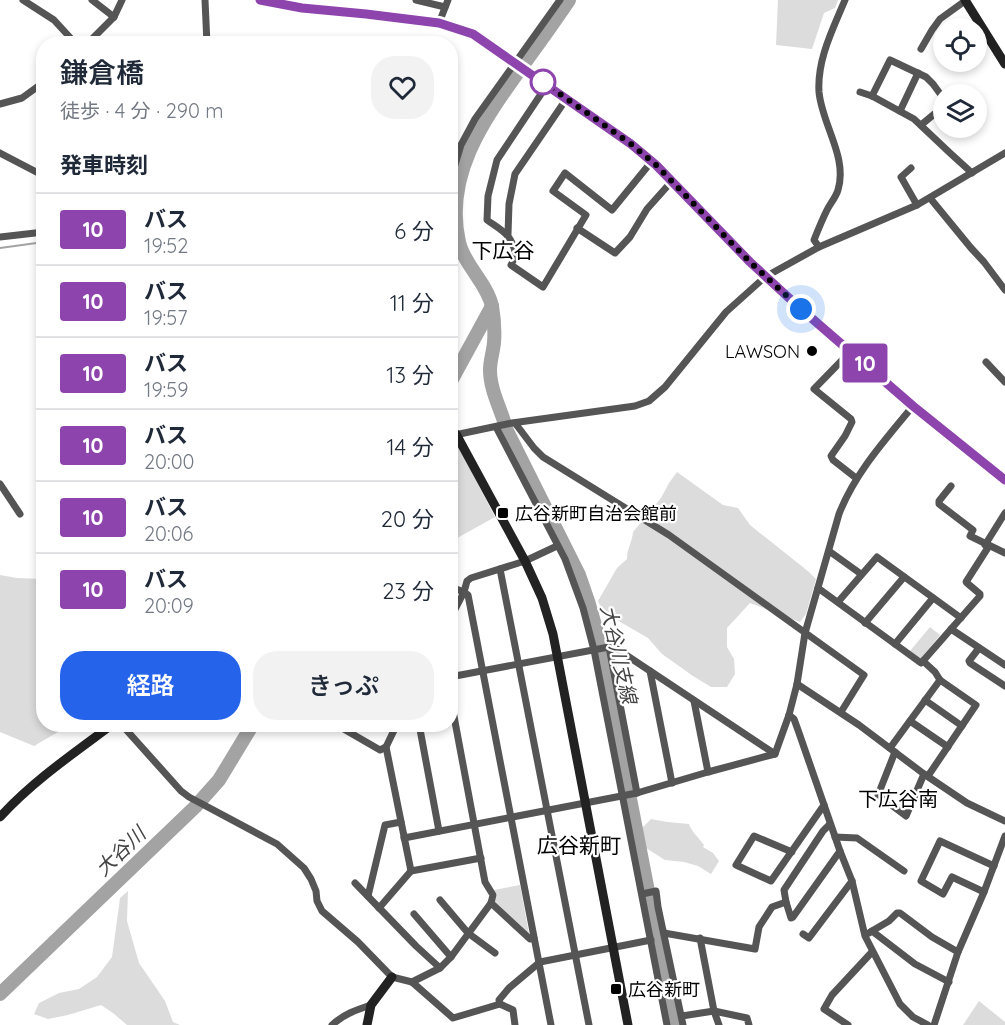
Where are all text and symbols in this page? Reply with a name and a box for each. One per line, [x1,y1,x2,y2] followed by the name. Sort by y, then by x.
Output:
[933,18,987,138] map controls
[933,18,987,72] button: locate
[60,55,144,90] text: 鎌倉橋
[371,56,434,119] button: heart
[530,69,556,95] unlabelled marker
[933,84,987,138] button: layers
[60,98,223,123] text: 徒歩 · 4 分 · 290 m
[60,151,148,179] text: 発車時刻
[144,205,188,233] text: バス
[82,216,104,242] text: 10
[394,217,434,245] text: 6 分
[144,233,188,258] text: 19:52
[472,237,535,263] district label: 下広谷
[144,277,188,305] text: バス
[82,288,104,314] text: 10
[390,289,434,317] text: 11 分
[786,294,816,324] your location
[144,305,187,330] text: 19:57
[725,340,800,363] place label: LAWSON
[805,344,819,358] marker: LAWSON
[838,344,892,382] line badge: 10
[144,349,188,377] text: バス
[854,350,876,376] text: 10
[82,360,104,386] text: 10
[386,361,434,389] text: 13 分
[144,377,188,402] text: 19:59
[144,421,188,449] text: バス
[82,432,104,458] text: 10
[387,433,434,461] text: 14 分
[144,449,195,474] text: 20:00
[144,493,188,521] text: バス
[515,502,677,525] place label: 広谷新町自治会館前
[82,504,104,530] text: 10
[381,505,434,533] text: 20 分
[496,506,510,520] marker: 広谷新町自治会館前
[144,521,193,546] text: 20:06
[144,565,188,593] text: バス
[82,576,104,602] text: 10
[382,577,434,605] text: 23 分
[144,593,194,618] text: 20:09
[596,602,643,708] water label: 大谷川支線
[60,651,241,720] button: 経路
[253,651,434,720] button: きっぷ
[858,786,938,811] district label: 下広谷南
[90,820,152,881] water label: 大谷川
[537,832,621,858] district label: 広谷新町
[628,978,700,1001] place label: 広谷新町
[609,982,623,996] marker: 広谷新町

